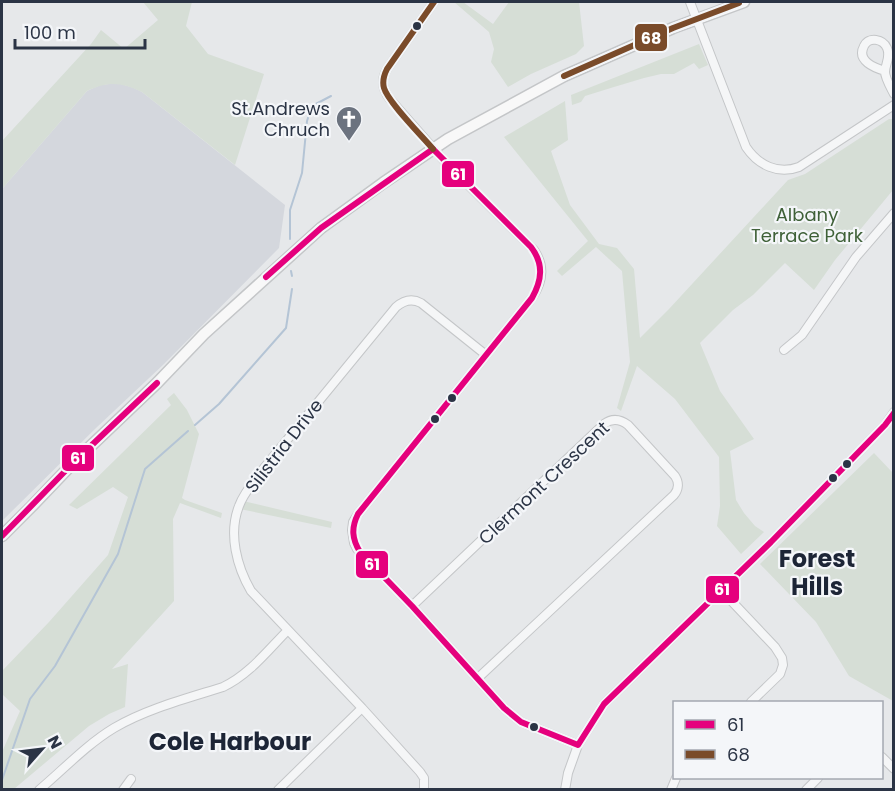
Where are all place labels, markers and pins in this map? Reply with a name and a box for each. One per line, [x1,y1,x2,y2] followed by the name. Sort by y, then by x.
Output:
[411,20,423,32] unlabelled marker
[231,96,330,142] place label: St.Andrews Chruch
[334,104,364,142] church icon: St.Andrews Chruch
[446,392,458,404] unlabelled marker
[429,413,441,425] unlabelled marker
[841,458,853,470] unlabelled marker
[827,472,839,484] unlabelled marker
[528,721,540,733] unlabelled marker

